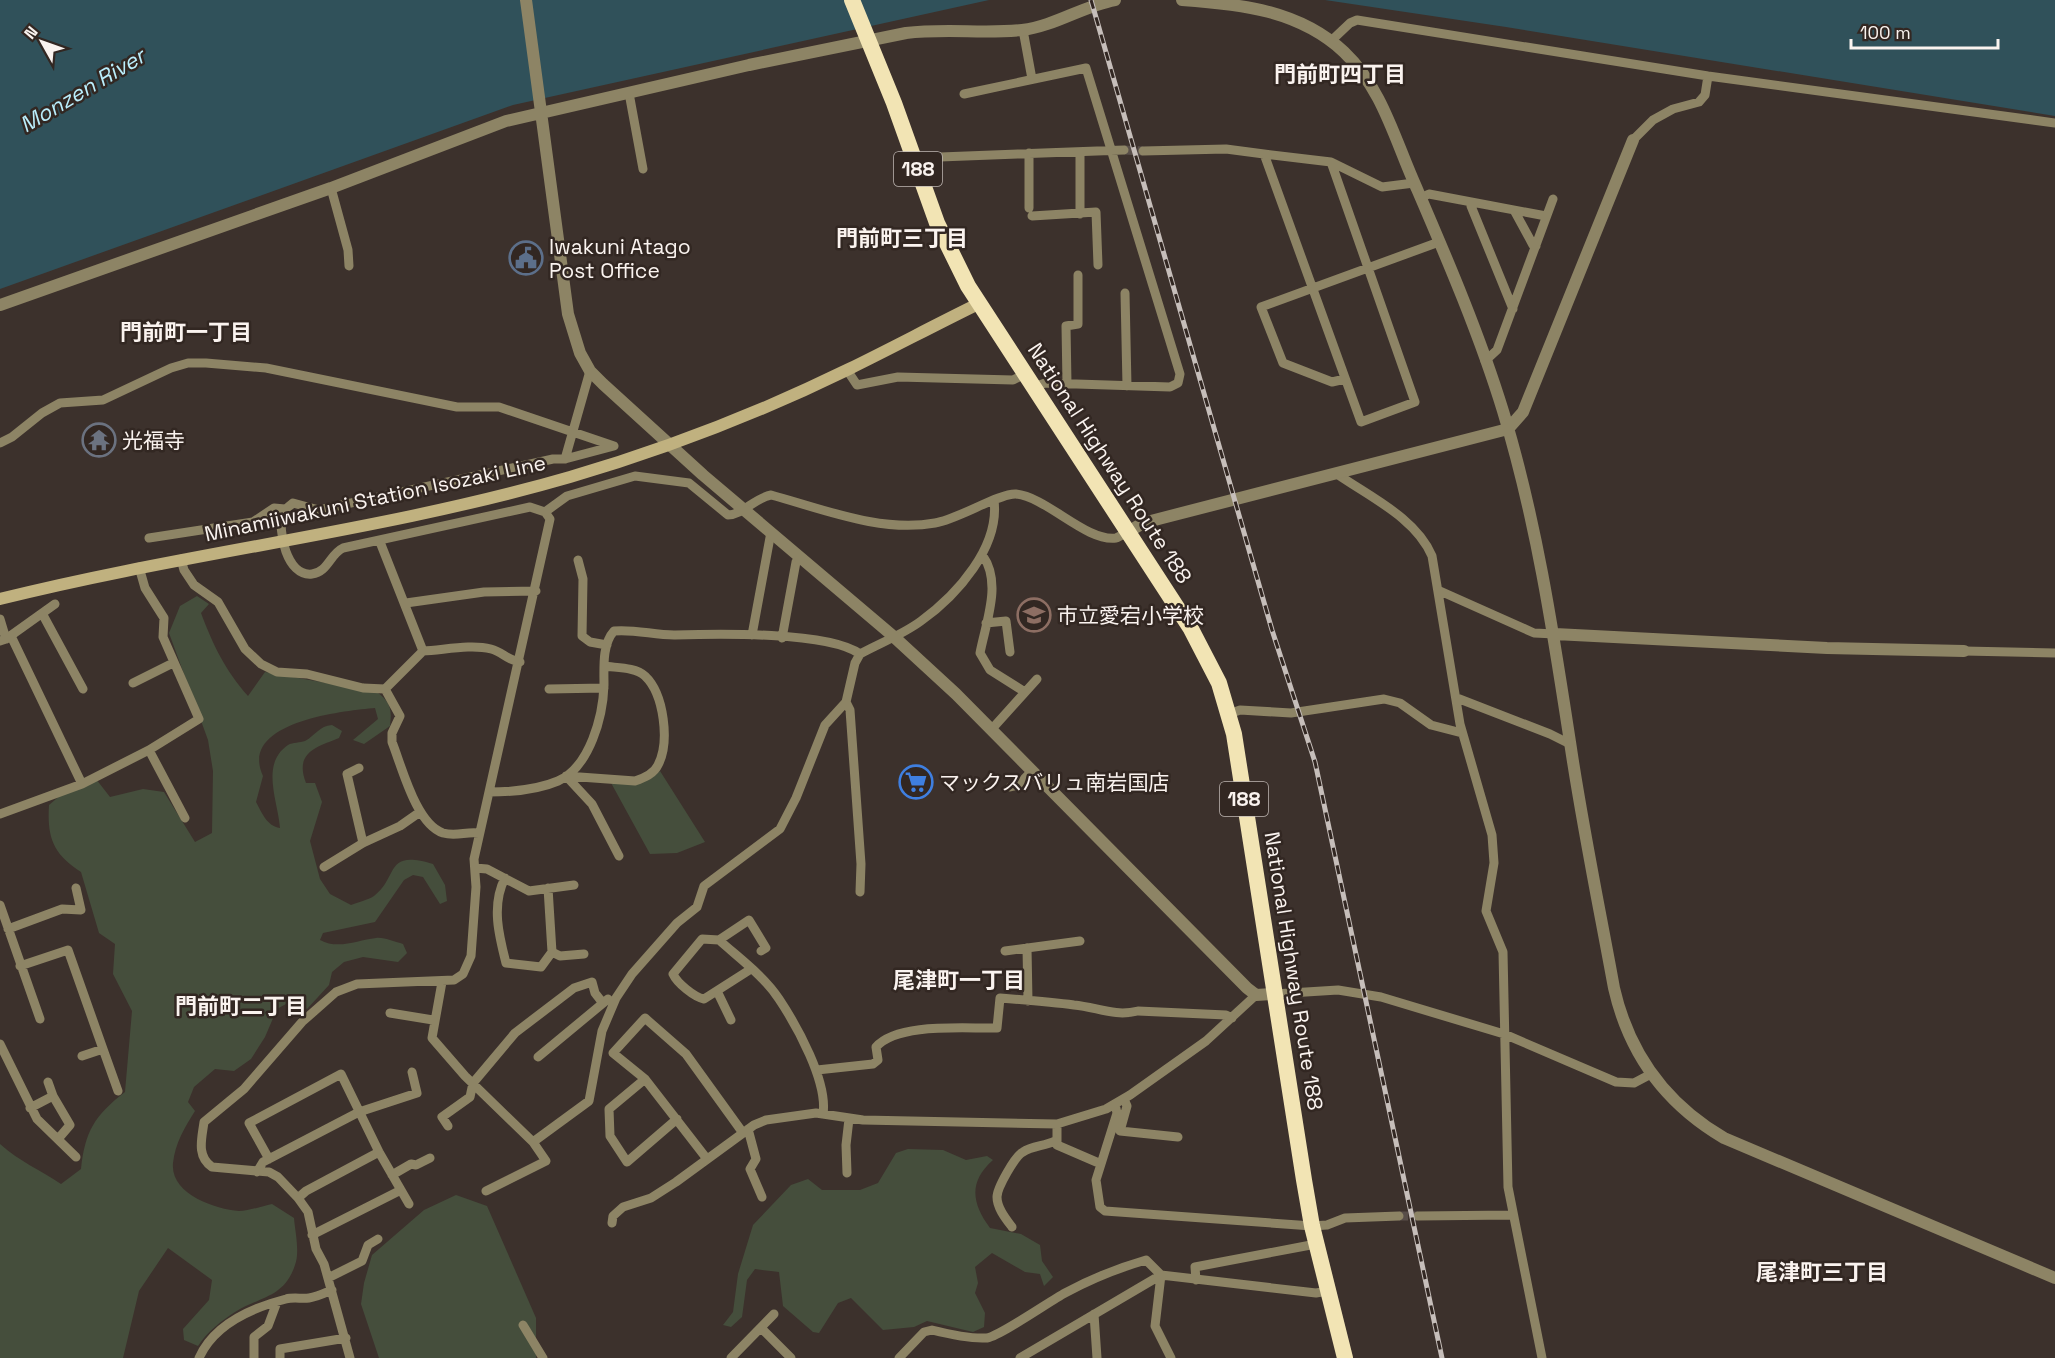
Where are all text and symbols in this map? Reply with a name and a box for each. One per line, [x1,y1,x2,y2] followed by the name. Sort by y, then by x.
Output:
[12,12,72,72] north arrow
[1851,12,1998,50] scale bar
[1860,21,1911,44] text: 100 m
[19,22,42,44] text: N
[14,40,152,138] water label: Monzen River
[1274,60,1406,88] district label: 門前町四丁目
[894,152,942,186] road number: 188
[836,224,968,252] district label: 門前町三丁目
[549,233,691,284] place label: Iwakuni Atago Post Office
[508,240,544,276] public building icon: Iwakuni Atago Post Office
[120,318,252,346] district label: 門前町一丁目
[1022,338,1198,588] street label: National Highway Route 188
[81,422,117,458] temple icon: 光福寺
[122,427,185,454] place label: 光福寺
[202,449,548,547] street label: Minamiiwakuni Station Isozaki Line
[1016,597,1052,633] school or university icon: 市立愛宕小学校
[1057,602,1204,629] place label: 市立愛宕小学校
[898,764,934,800] supermarket icon: マックスバリュ南岩国店
[939,769,1169,796] place label: マックスバリュ南岩国店
[1220,782,1268,816] road number: 188
[1259,830,1329,1112] street label: National Highway Route 188
[893,966,1025,994] district label: 尾津町一丁目
[175,992,307,1020] district label: 門前町二丁目
[1756,1258,1888,1286] district label: 尾津町三丁目

